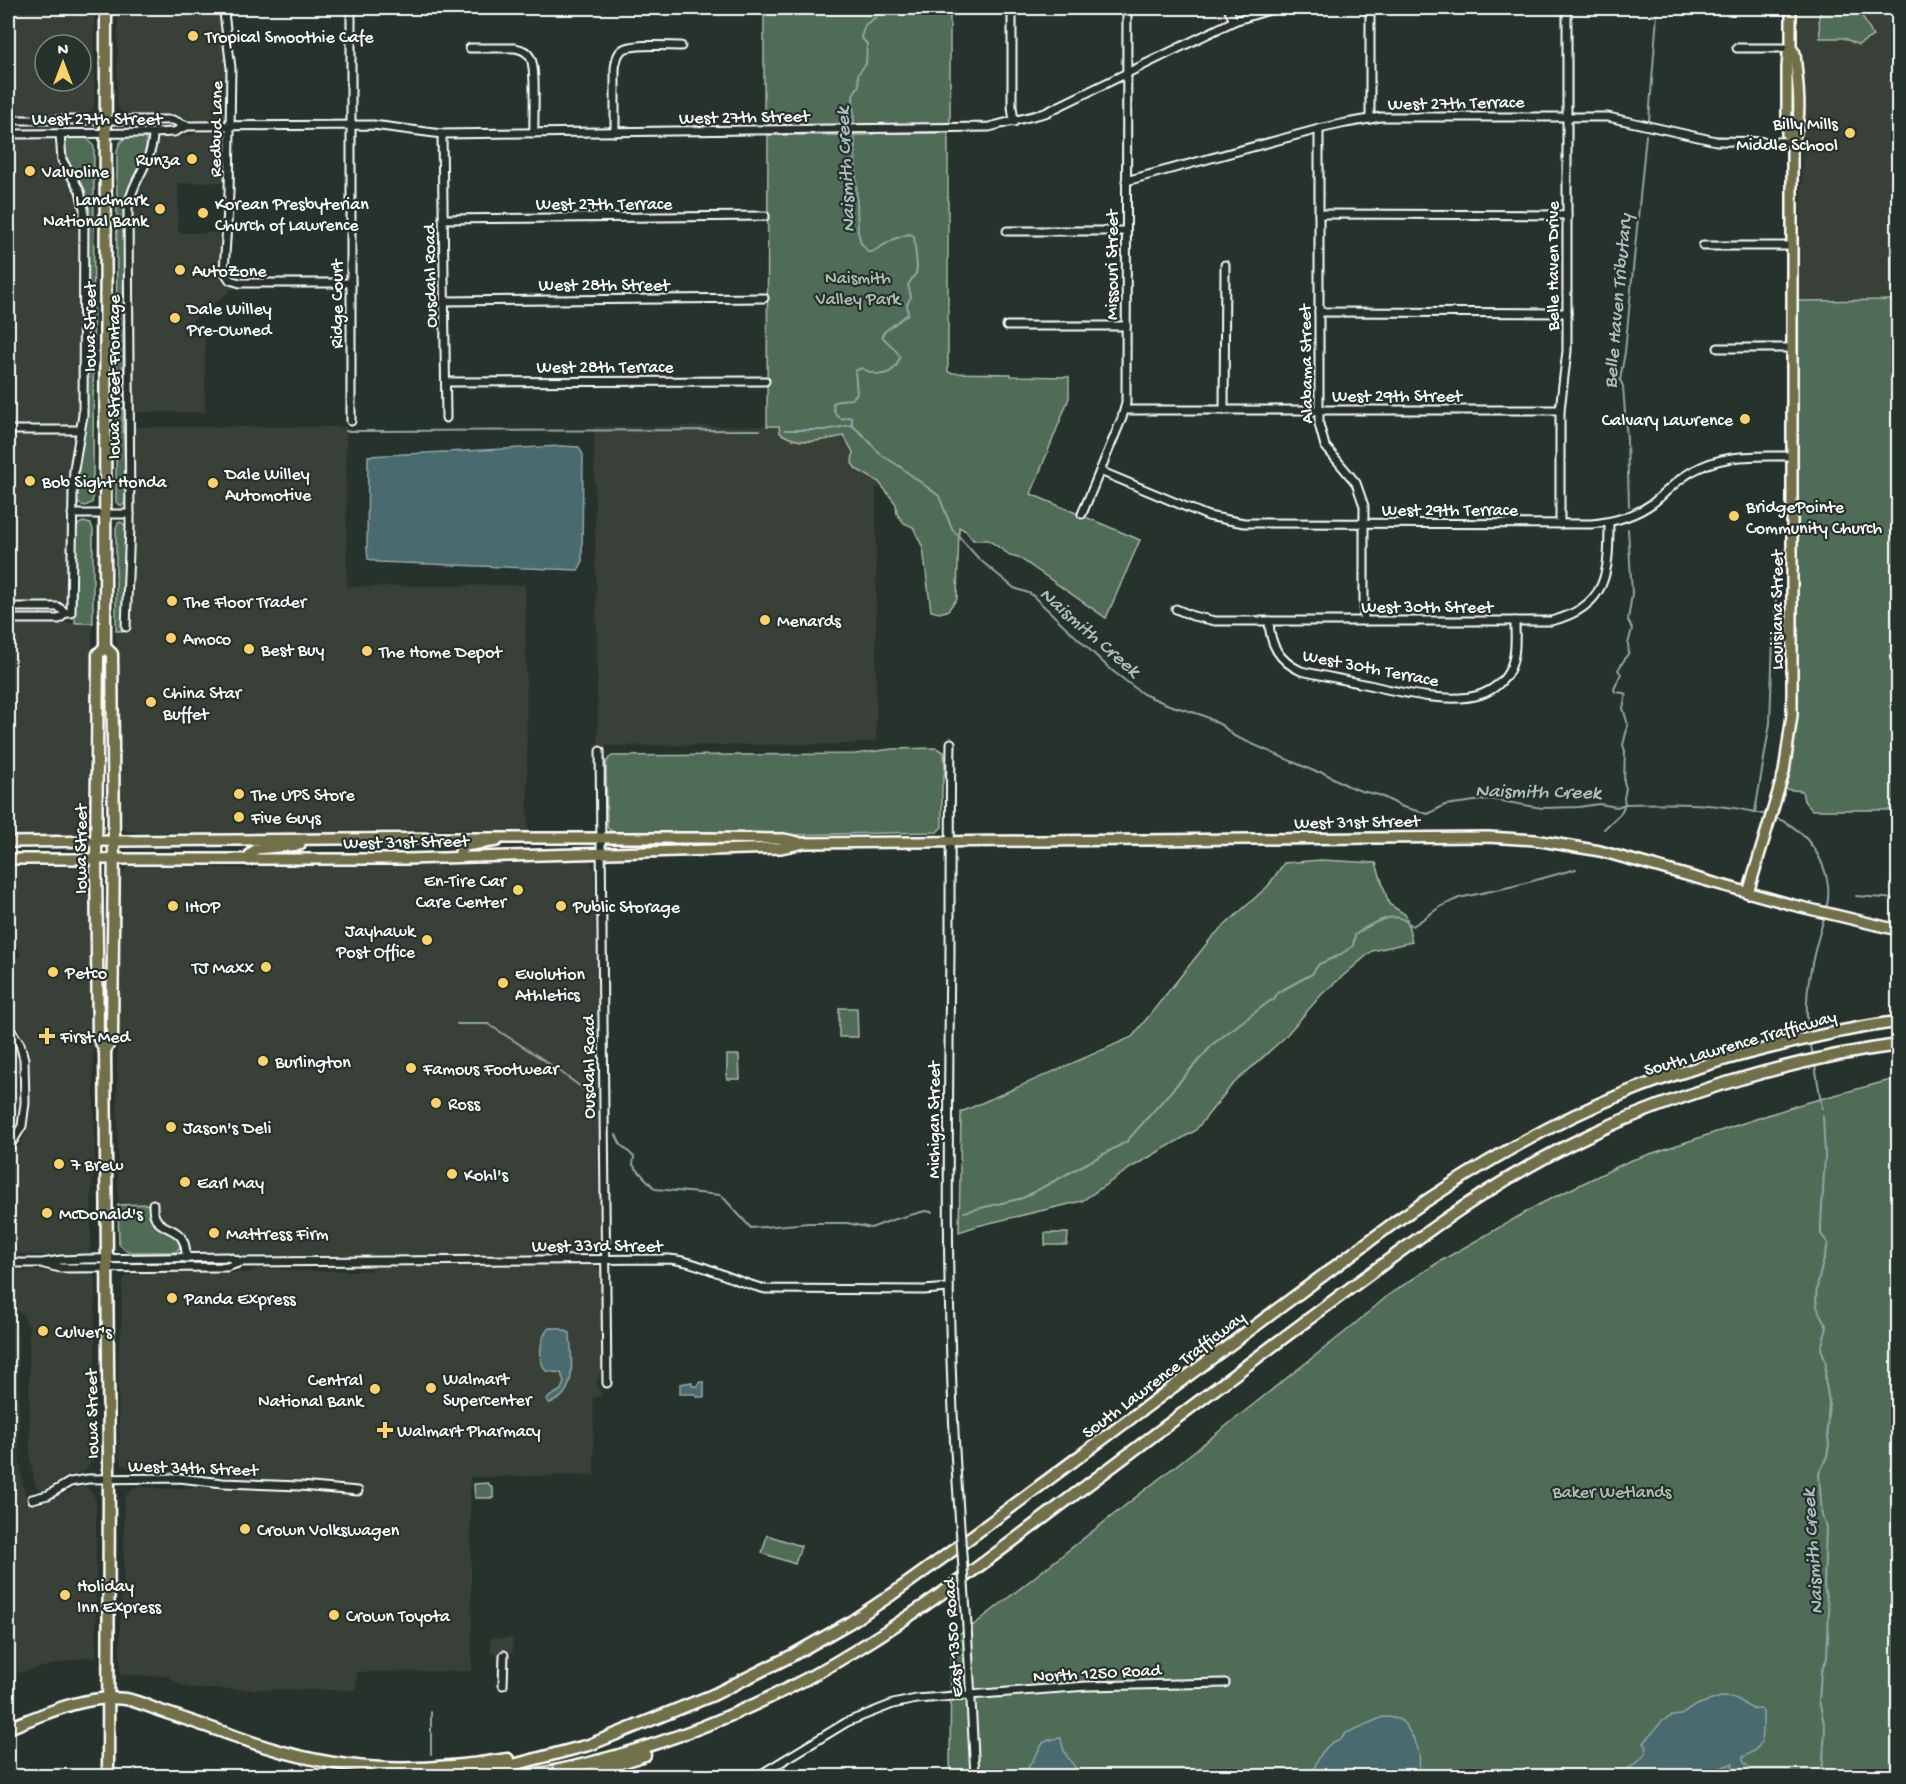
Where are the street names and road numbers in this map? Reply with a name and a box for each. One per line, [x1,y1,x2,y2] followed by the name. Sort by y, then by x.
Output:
[206,80,229,177] street label: Redbud Lane
[1388,93,1525,116] street label: West 27th Terrace
[679,107,811,130] street label: West 27th Street
[32,110,164,131] street label: West 27th Street
[536,195,673,216] street label: West 27th Terrace
[1544,201,1565,332] street label: Belle Haven Drive
[1103,208,1124,320] street label: Missouri Street
[420,223,443,328] street label: Ousdahl Road
[328,258,349,348] street label: Ridge Court
[539,276,671,297] street label: West 28th Street
[81,280,102,372] street label: Iowa Street
[105,294,126,459] street label: Iowa Street Frontage
[1296,303,1319,424] street label: Alabama Street
[536,358,674,379] street label: West 28th Terrace
[1332,387,1464,408] street label: West 29th Street
[1382,501,1519,522] street label: West 29th Terrace
[1768,549,1789,670] street label: Louisiana Street
[1361,598,1494,619] street label: West 30th Street
[1301,646,1441,693] street label: West 30th Terrace
[72,802,93,894] street label: Iowa Street
[1294,812,1422,835] street label: West 31st Street
[343,832,471,855] street label: West 31st Street
[1642,1007,1839,1082] street label: South Lawrence Trafficway
[580,1014,601,1119] street label: Ousdahl Road
[925,1060,946,1179] street label: Michigan Street
[532,1237,664,1258] street label: West 33rd Street
[1079,1308,1250,1444] street label: South Lawrence Trafficway
[82,1367,105,1459] street label: Iowa Street
[128,1457,260,1482] street label: West 34th Street
[940,1576,969,1698] street label: East 1350 Road
[1033,1661,1163,1688] street label: North 1250 Road

